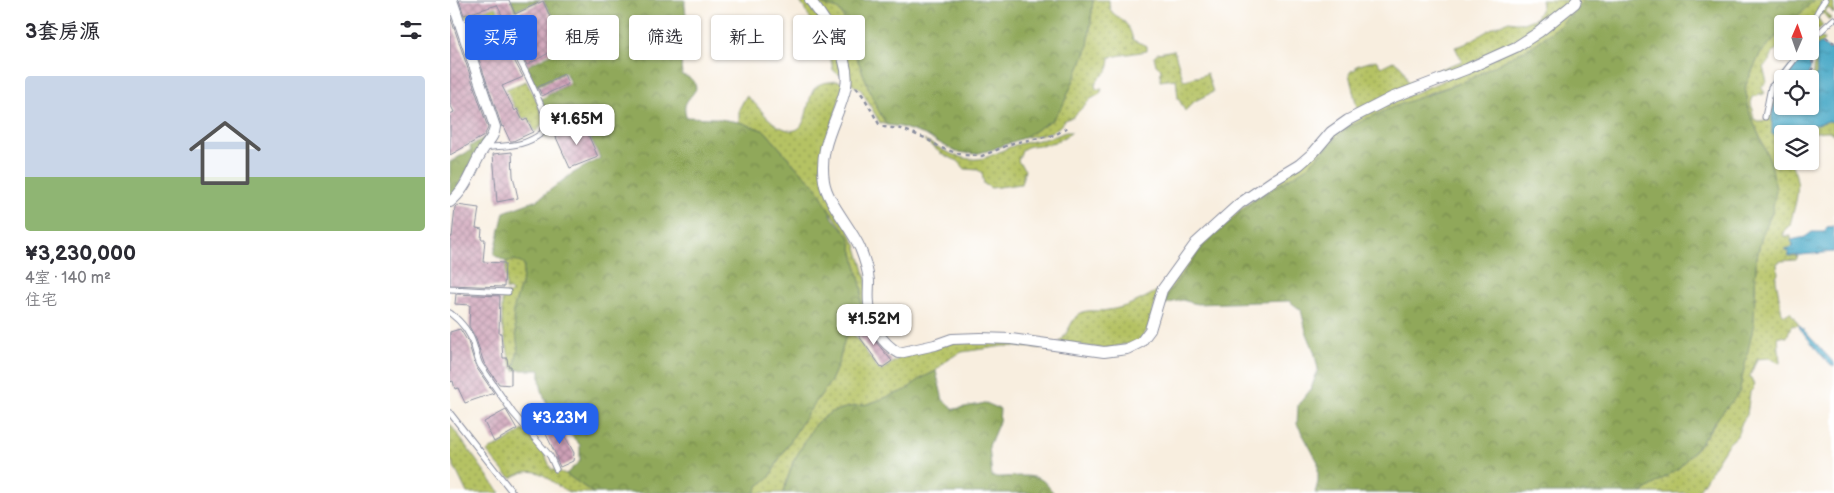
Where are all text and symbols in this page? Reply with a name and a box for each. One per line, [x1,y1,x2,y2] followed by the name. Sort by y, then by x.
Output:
[465,15,537,60] chip: 买房
[547,15,619,60] chip: 租房
[629,15,701,60] chip: 筛选
[711,15,783,60] chip: 新上
[793,15,865,60] chip: 公寓
[1774,15,1819,60] north arrow
[1774,15,1819,170] map controls
[397,16,425,44] icon: filters
[25,19,100,44] text: 3套房源
[1774,70,1819,115] button: locate
[536,104,618,146] pin: ¥1.65M
[180,108,270,198] icon: home
[551,110,603,129] text: ¥1.65M
[1774,125,1819,170] button: layers
[25,241,136,266] text: ¥3,230,000
[25,269,111,288] text: 4室 · 140 m²
[25,291,57,310] text: 住宅
[833,304,915,346] pin: ¥1.52M
[848,310,900,329] text: ¥1.52M
[519,402,601,445] pin: ¥3.23M
[532,409,588,428] text: ¥3.23M

